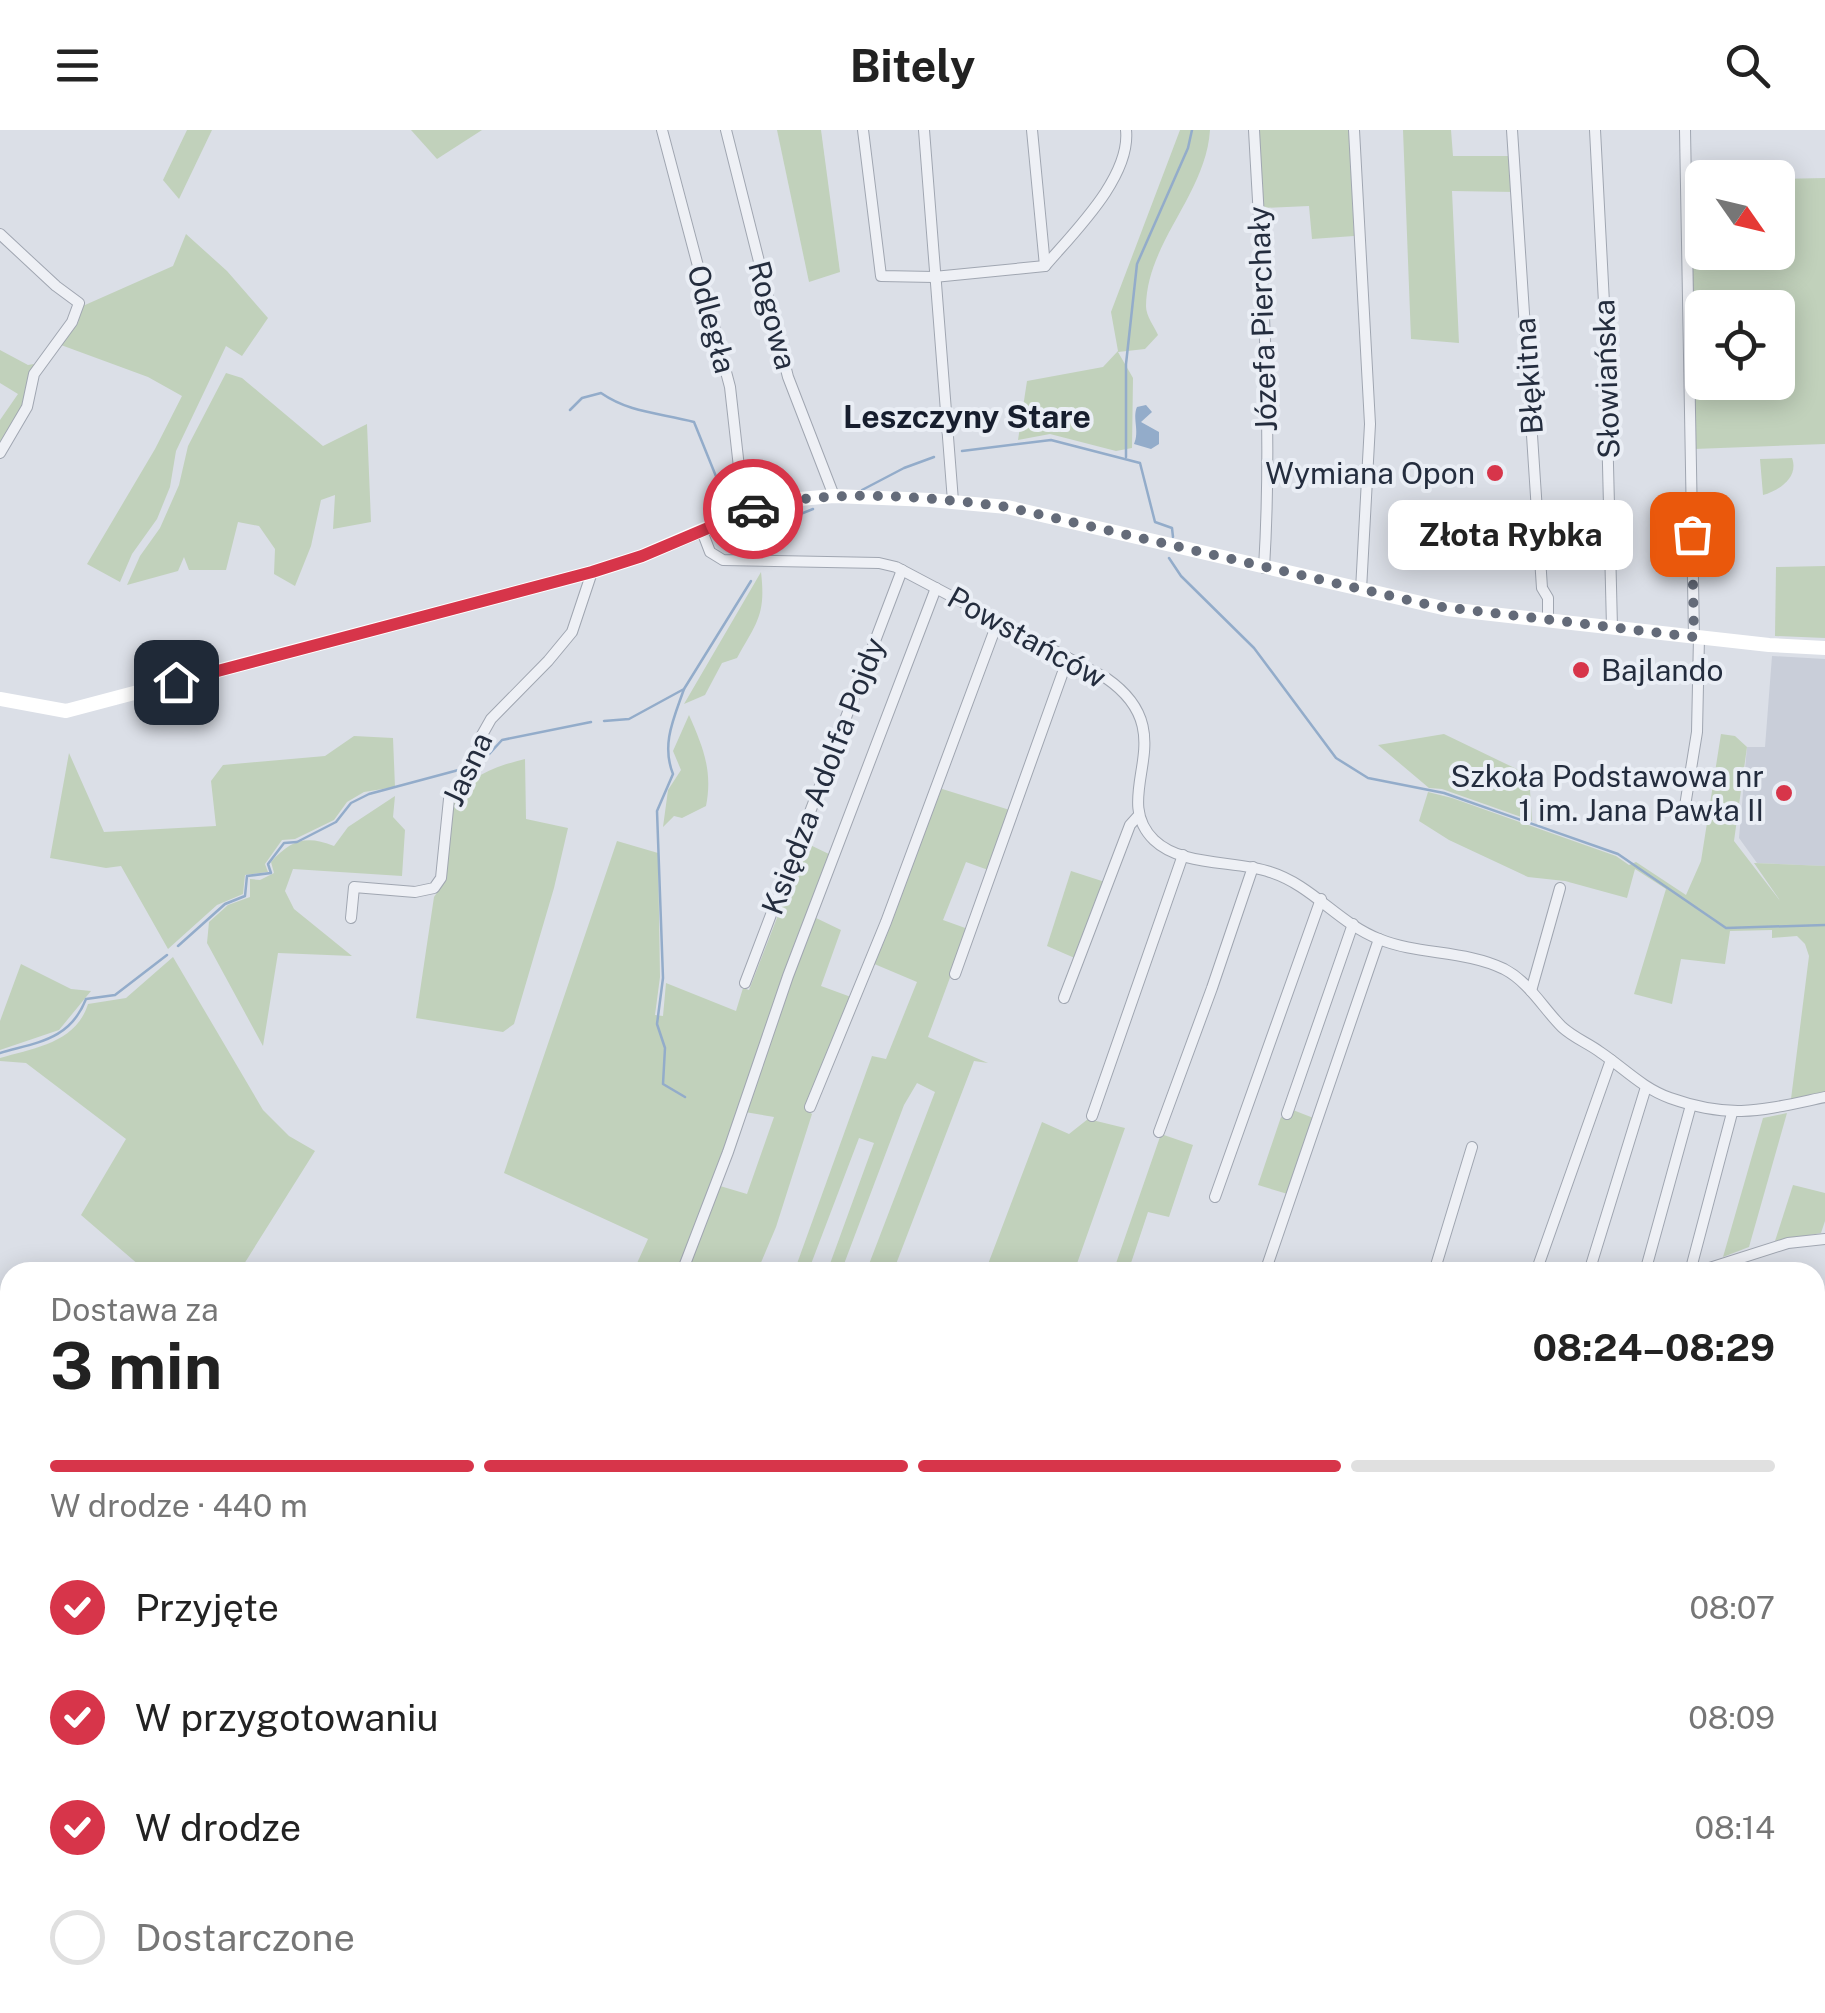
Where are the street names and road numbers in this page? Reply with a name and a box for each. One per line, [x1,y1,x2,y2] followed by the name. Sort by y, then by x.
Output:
[1240,206,1284,432] street label: Józefa Pierchały
[741,257,805,373] street label: Rogowa
[680,261,744,377] street label: Odległa
[1585,299,1627,459] street label: Słowiańska
[1506,317,1550,435] street label: Błękitna
[942,579,1112,695] street label: Powstańców
[754,632,892,920] street label: Księdza Adolfa Pojdy
[434,726,500,812] street label: Jasna

